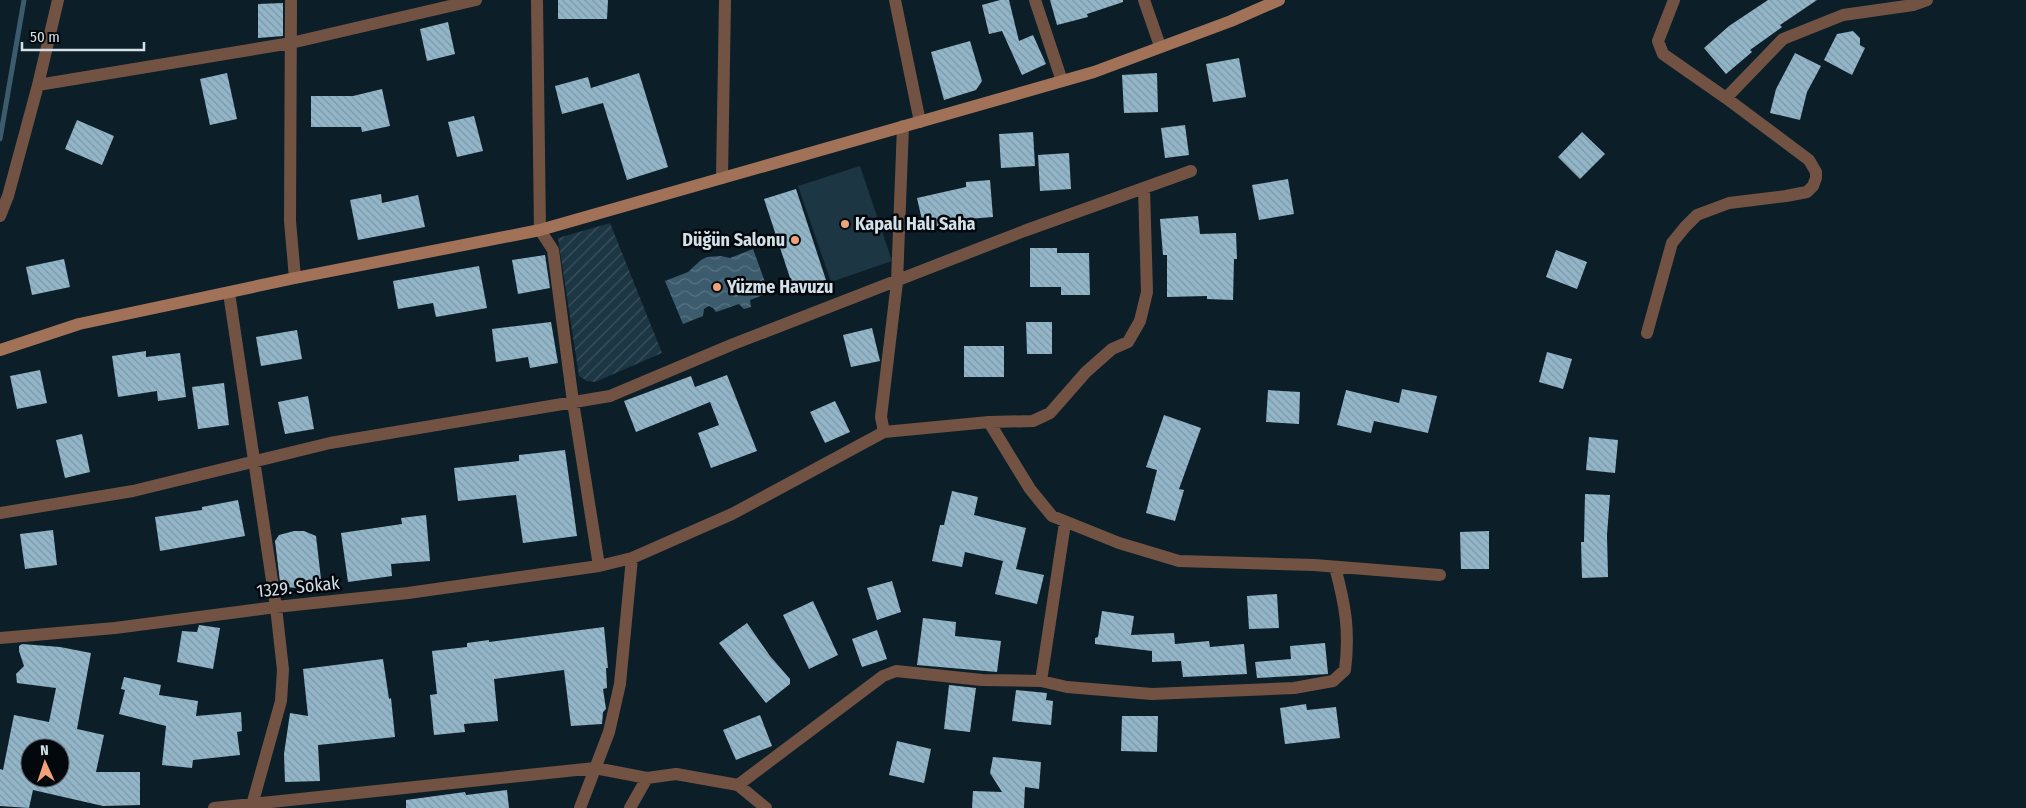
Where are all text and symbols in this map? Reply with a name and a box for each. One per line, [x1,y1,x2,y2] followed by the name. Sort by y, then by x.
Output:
[22,20,145,52] scale bar
[30,28,60,46] text: 50 m
[855,213,976,235] place label: Kapalı Halı Saha
[839,218,851,230] marker: Kapalı Halı Saha
[682,229,785,251] place label: Düğün Salonu
[789,234,801,246] marker: Düğün Salonu
[726,276,833,298] place label: Yüzme Havuzu
[711,281,723,293] marker: Yüzme Havuzu
[255,572,341,602] street label: 1329. Sokak
[20,738,70,788] north arrow
[40,742,49,759] text: N

